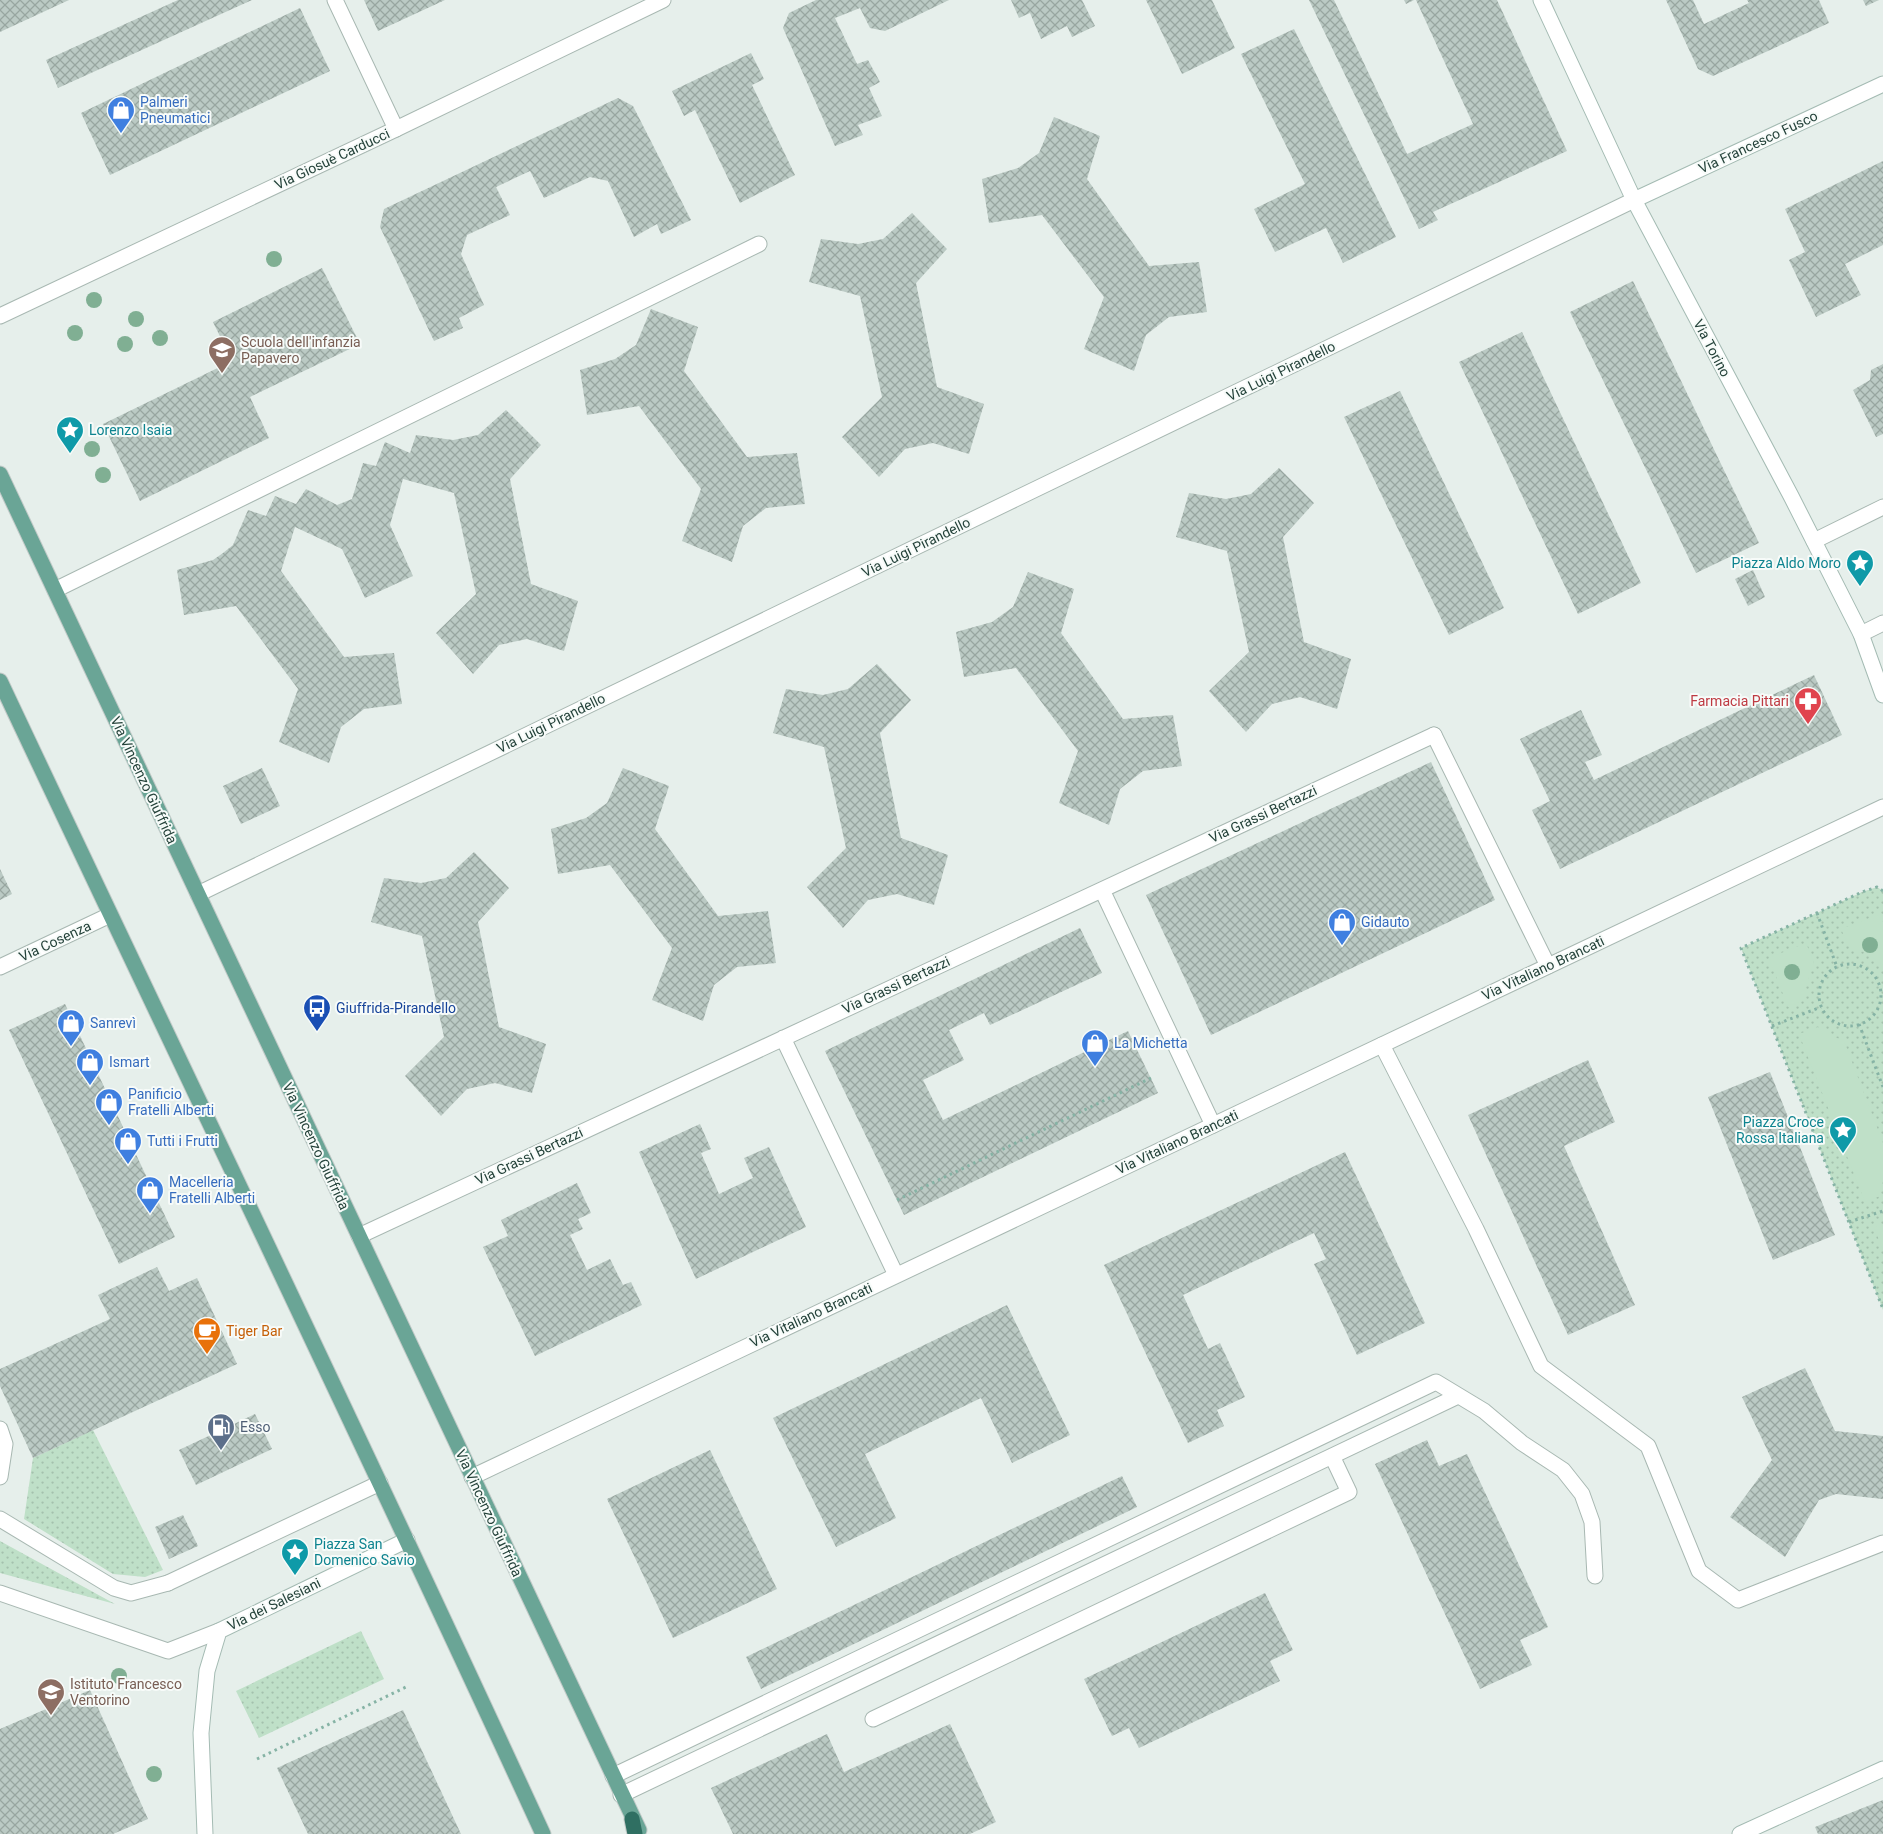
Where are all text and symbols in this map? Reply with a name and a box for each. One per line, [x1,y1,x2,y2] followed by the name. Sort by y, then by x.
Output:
[140,94,210,126] place label: Palmeri Pneumatici
[106,95,136,134] shop icon: Palmeri Pneumatici
[1696,107,1820,177] street label: Via Francesco Fusco
[272,125,392,193] street label: Via Giosuè Carducci
[1690,317,1734,379] street label: Via Torino
[241,334,361,366] place label: Scuola dell'infanzia Papavero
[207,335,237,374] school or university icon: Scuola dell'infanzia Papavero
[1224,338,1338,404] street label: Via Luigi Pirandello
[55,415,85,454] place icon: Lorenzo Isaia
[89,422,172,438] place label: Lorenzo Isaia
[859,514,973,580] street label: Via Luigi Pirandello
[1845,548,1875,587] place icon: Piazza Aldo Moro
[1731,555,1841,571] place label: Piazza Aldo Moro
[1793,686,1823,725] pharmacy icon: Farmacia Pittari
[494,690,608,756] street label: Via Luigi Pirandello
[1690,693,1789,709] place label: Farmacia Pittari
[108,714,180,846] street label: Via Vincenzo Giuffrida
[1207,782,1319,846] street label: Via Grassi Bertazzi
[1327,907,1357,946] shop icon: Gidauto
[1361,914,1410,930] place label: Gidauto
[17,917,93,965] street label: Via Cosenza
[1479,933,1607,1003] street label: Via Vitaliano Brancati
[840,953,952,1017] street label: Via Grassi Bertazzi
[302,993,332,1032] bus stop icon: Giuffrida-Pirandello
[336,1000,456,1016] place label: Giuffrida-Pirandello
[56,1008,86,1047] shop icon: Sanrevì
[90,1015,136,1031] place label: Sanrevì
[1080,1028,1110,1067] shop icon: La Michetta
[1114,1035,1188,1051] place label: La Michetta
[75,1047,105,1086] shop icon: Ismart
[109,1054,150,1070] place label: Ismart
[280,1080,352,1212] street label: Via Vincenzo Giuffrida
[128,1086,214,1118] place label: Panificio Fratelli Alberti
[94,1087,124,1126] shop icon: Panificio Fratelli Alberti
[1113,1107,1241,1177] street label: Via Vitaliano Brancati
[1736,1114,1824,1146] place label: Piazza Croce Rossa Italiana
[1828,1115,1858,1154] place icon: Piazza Croce Rossa Italiana
[473,1124,585,1188] street label: Via Grassi Bertazzi
[113,1126,143,1165] shop icon: Tutti i Frutti
[147,1133,218,1149] place label: Tutti i Frutti
[169,1174,255,1206] place label: Macelleria Fratelli Alberti
[135,1175,165,1214] shop icon: Macelleria Fratelli Alberti
[747,1280,875,1350] street label: Via Vitaliano Brancati
[192,1316,222,1355] cafe icon: Tiger Bar
[226,1323,283,1339] place label: Tiger Bar
[206,1412,236,1451] fuel station icon: Esso
[240,1419,270,1435] place label: Esso
[453,1447,525,1579] street label: Via Vincenzo Giuffrida
[314,1536,415,1568] place label: Piazza San Domenico Savio
[280,1537,310,1576] place icon: Piazza San Domenico Savio
[225,1575,323,1633] street label: Via dei Salesiani
[70,1676,182,1708] place label: Istituto Francesco Ventorino
[36,1677,66,1716] school or university icon: Istituto Francesco Ventorino

